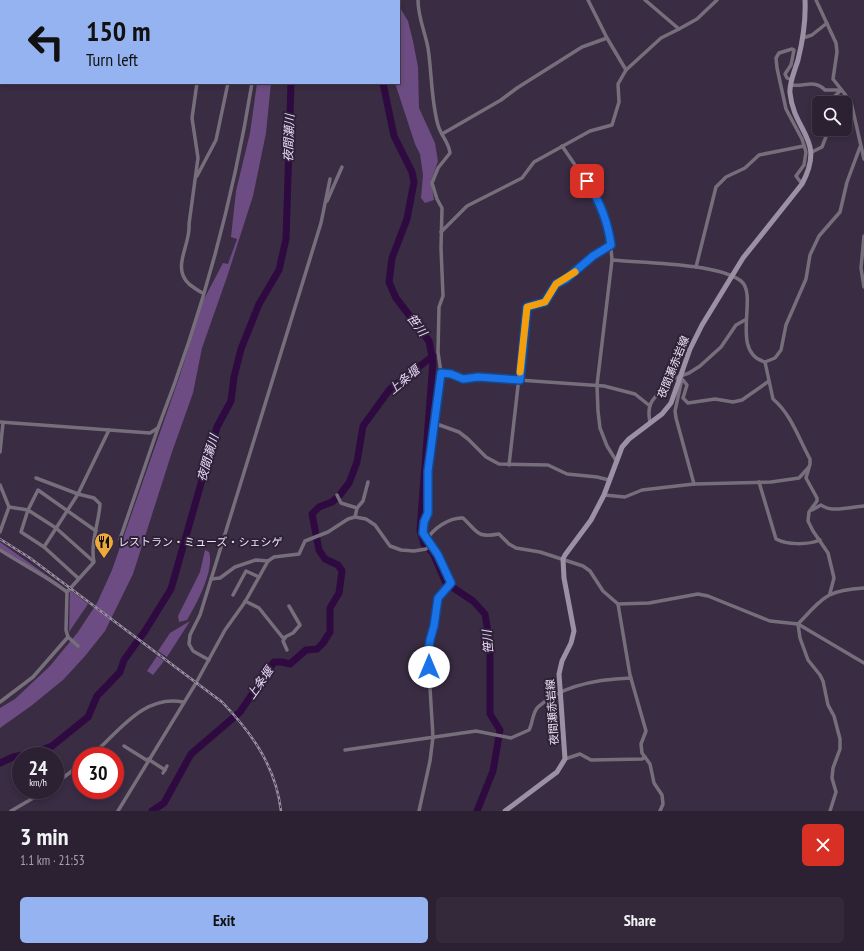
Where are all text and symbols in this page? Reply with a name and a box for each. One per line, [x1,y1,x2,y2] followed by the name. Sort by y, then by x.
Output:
[86,12,150,49] text: 150 m
[20,16,72,68] icon: left
[86,48,138,71] text: Turn left
[812,96,852,136] map controls
[812,96,852,136] button: search
[280,112,297,162] water label: 夜間瀬川
[570,164,604,198] pin
[576,170,598,192] icon: arrive
[404,311,432,340] water label: 笹川
[654,334,692,400] street label: 夜間瀬赤岩線
[385,361,424,397] water label: 上条堰
[194,431,222,483] water label: 夜間瀬川
[93,531,115,559] restaurant icon: レストラン・ミューズ・シェシゲ
[118,535,282,549] place label: レストラン・ミューズ・シェシゲ
[479,627,496,655] water label: 笹川
[408,646,450,688] position arrow
[243,662,277,702] water label: 上条堰
[543,679,561,745] street label: 夜間瀬赤岩線
[72,747,124,799] speed limit sign: 30
[28,755,48,781] text: 24
[29,776,47,789] text: km/h
[20,821,68,852] text: 3 min
[802,824,844,866] button: close
[20,852,85,869] text: 1.1 km · 21:53
[20,897,428,943] button: Exit
[436,897,844,943] button: Share

